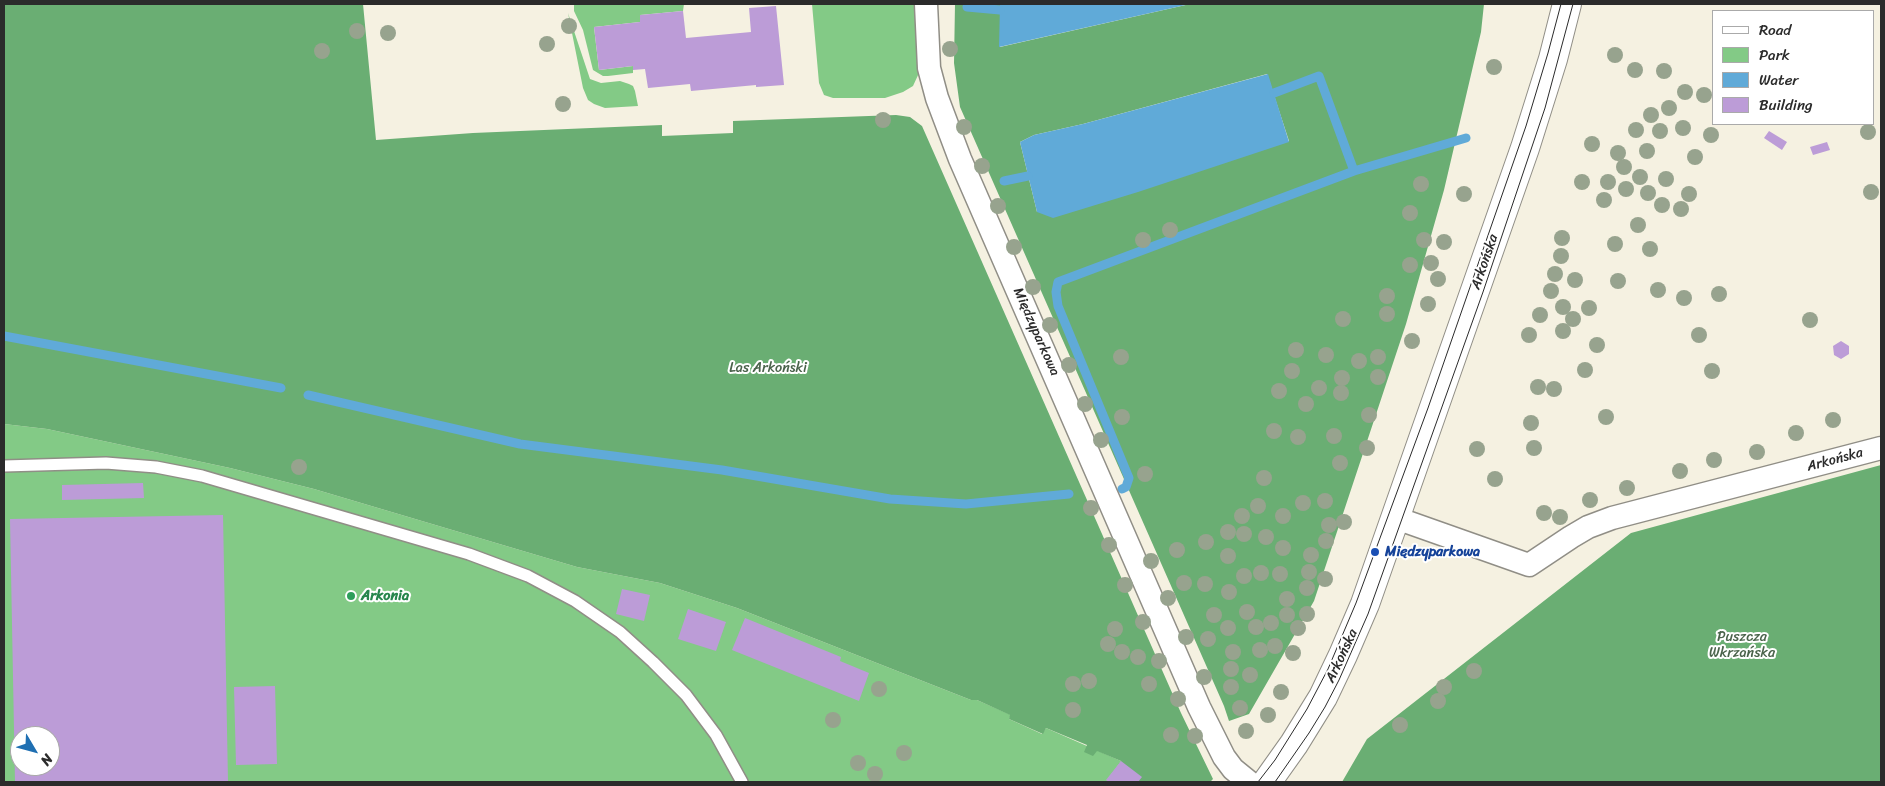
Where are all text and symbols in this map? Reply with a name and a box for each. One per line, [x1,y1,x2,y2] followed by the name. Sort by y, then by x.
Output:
[1712,10,1875,125] legend
[1759,17,1791,43] text: Road
[1759,42,1790,68] text: Park
[1759,67,1799,93] text: Water
[1759,92,1813,118] text: Building
[1468,232,1502,292] street label: Arkońska
[1009,285,1063,379] street label: Międzyparkowa
[729,360,807,376] park label: Las Arkoński
[1805,444,1865,476] street label: Arkońska
[1385,544,1480,560] place label: Międzyparkowa
[1369,546,1381,558] marker: Międzyparkowa
[361,588,409,604] place label: Arkonia
[345,590,357,602] marker: Arkonia
[1322,627,1362,685] street label: Arkońska
[1709,629,1775,662] park label: Puszcza Wkrzańska
[10,726,60,776] north arrow
[34,748,59,771] text: N

